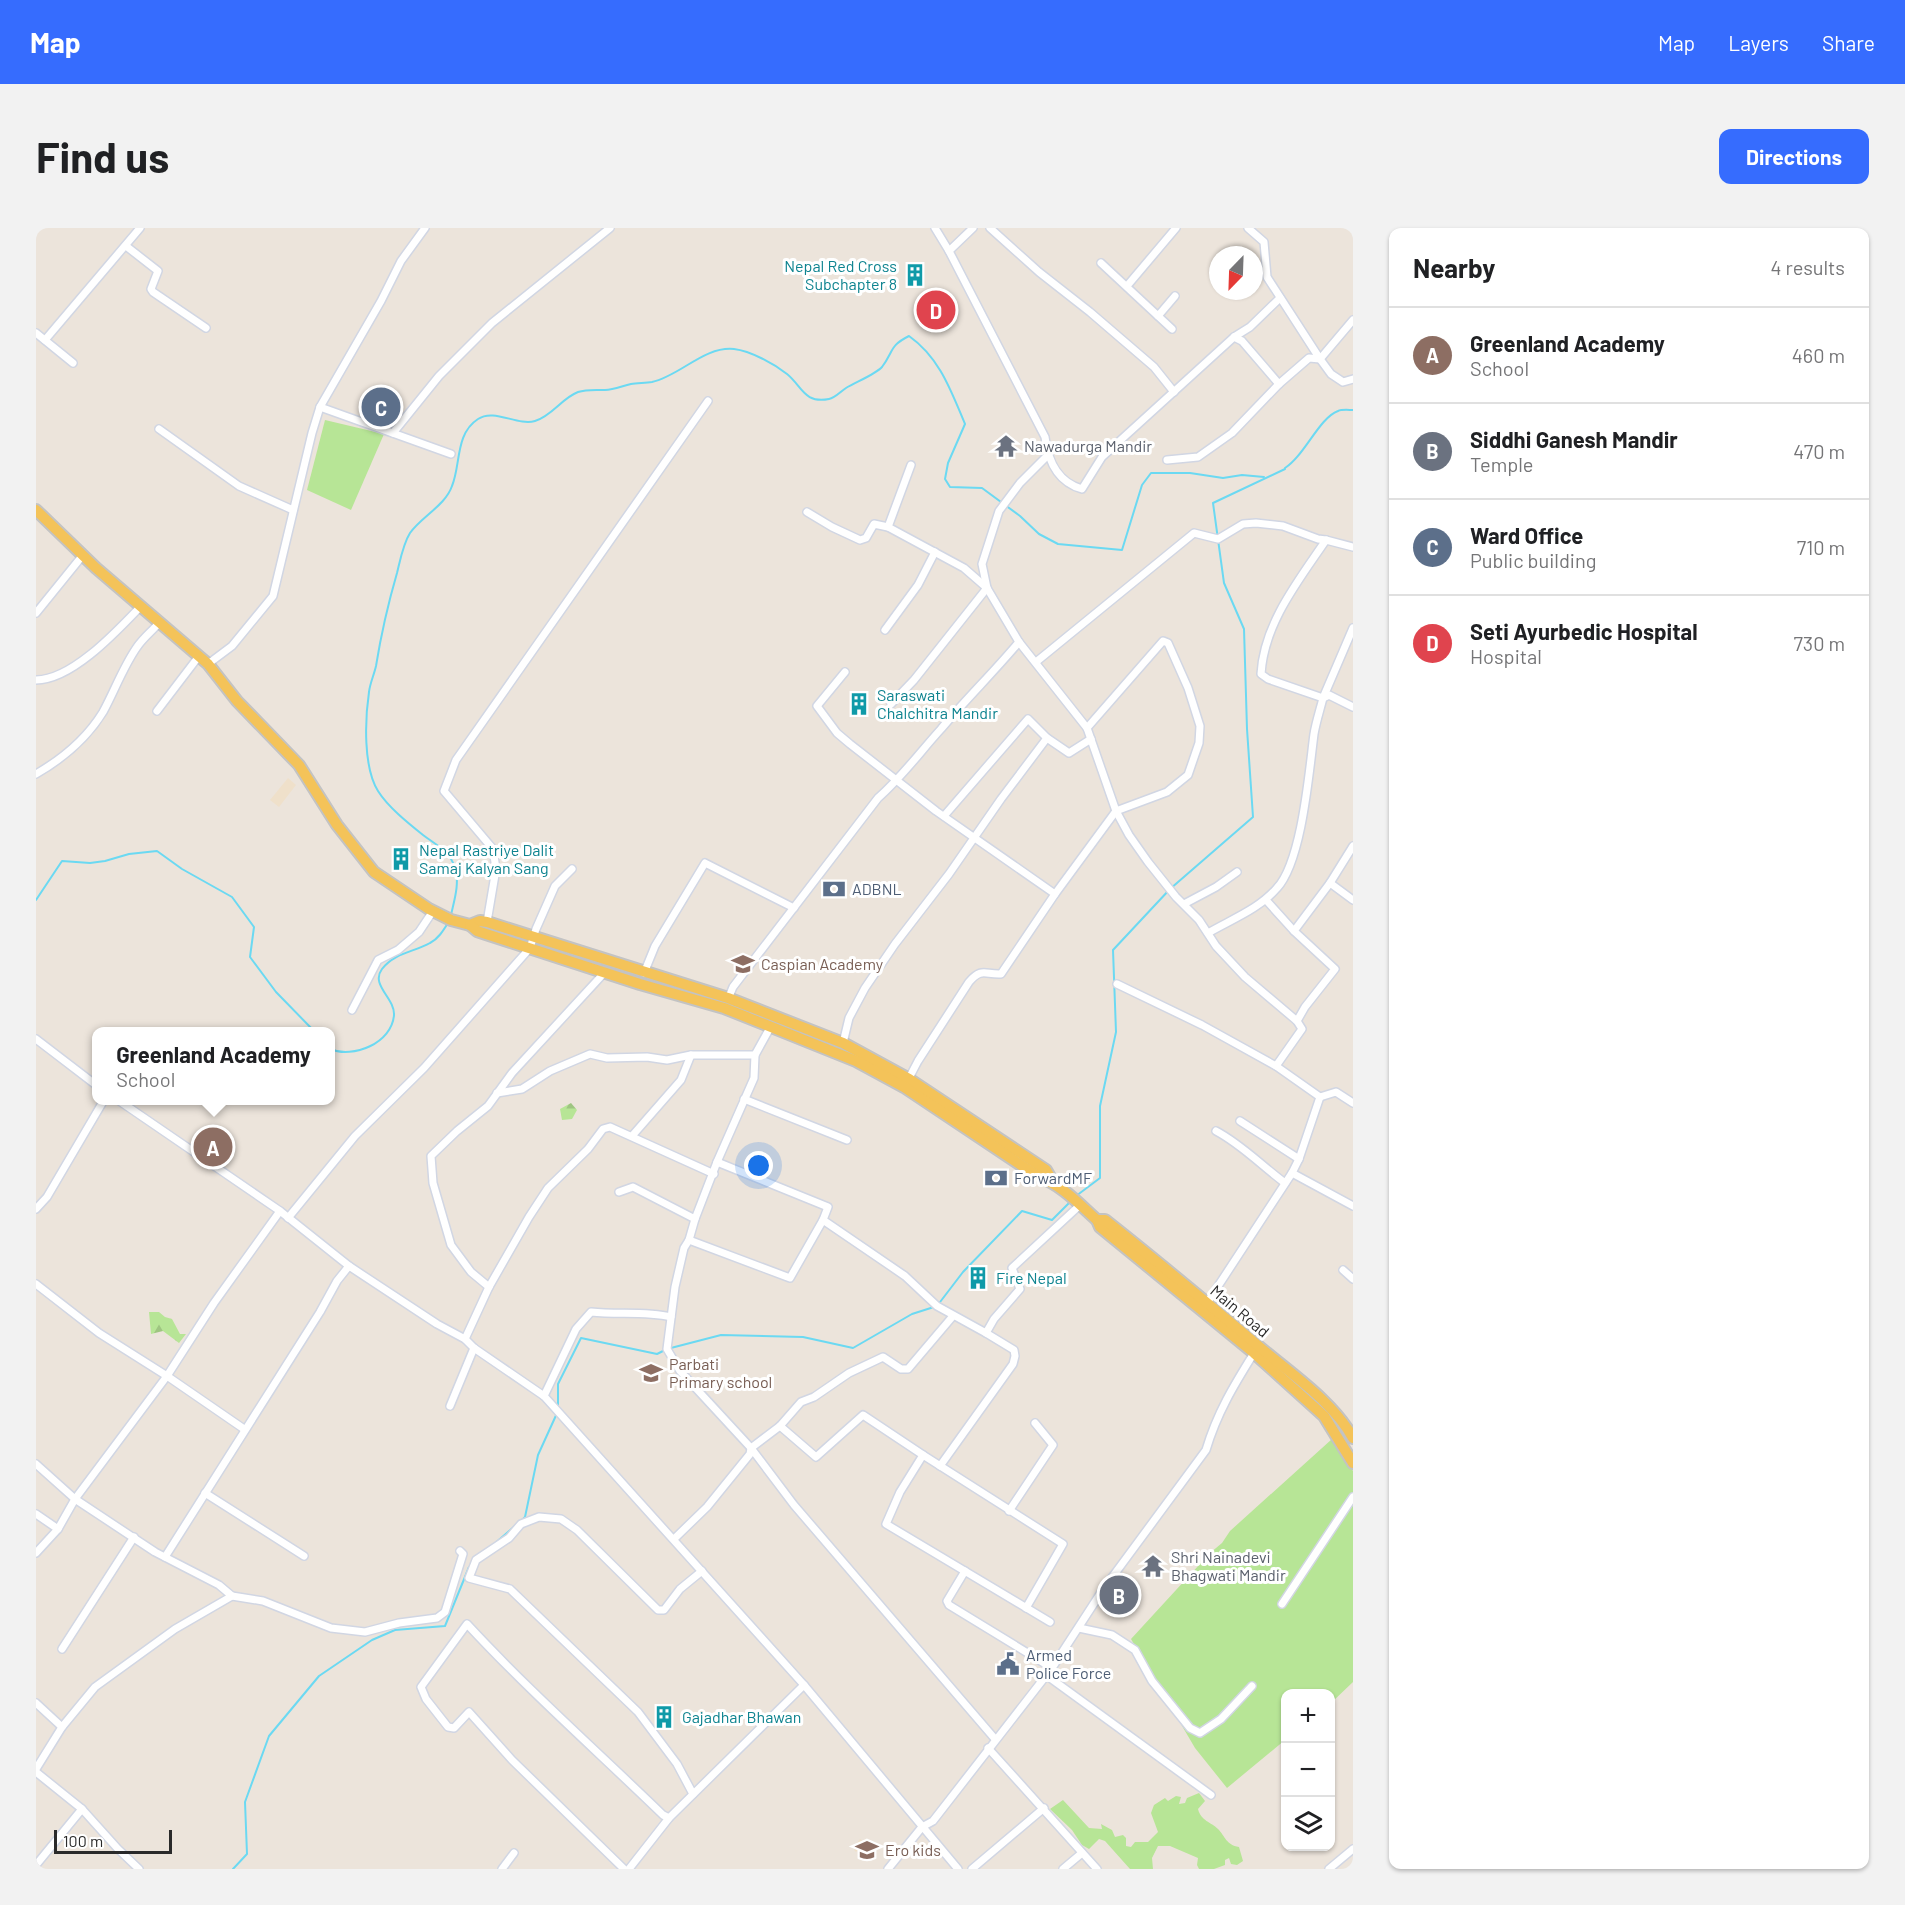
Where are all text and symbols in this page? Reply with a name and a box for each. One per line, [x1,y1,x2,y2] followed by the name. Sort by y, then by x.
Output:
[30,25,81,59] text: Map
[1658,30,1695,55] text: Map
[1728,30,1789,55] text: Layers
[1822,30,1875,55] text: Share
[1719,129,1869,184] button: Directions
[36,131,169,181] text: Find us
[1209,246,1263,300] north arrow
[1413,252,1495,283] text: Nearby
[1770,255,1845,279] text: 4 results
[784,256,897,293] place label: Nepal Red Cross Subchapter 8
[902,262,928,288] building icon: Nepal Red Cross Subchapter 8
[916,288,956,332] pin: D
[1470,330,1665,356] text: Greenland Academy
[1426,343,1439,367] text: A
[1792,343,1845,367] text: 460 m
[1470,356,1529,380] text: School
[362,384,400,429] pin: C
[1470,426,1678,452] text: Siddhi Ganesh Mandir
[993,433,1019,459] temple icon: Nawadurga Mandir
[1024,436,1152,455] place label: Nawadurga Mandir
[1426,439,1439,463] text: B
[1793,439,1845,463] text: 470 m
[1470,452,1533,476] text: Temple
[1470,522,1583,548] text: Ward Office
[1426,535,1439,559] text: C
[1797,535,1845,559] text: 710 m
[1470,548,1596,572] text: Public building
[1470,618,1698,644] text: Seti Ayurbedic Hospital
[1426,631,1439,655] text: D
[1793,631,1845,655] text: 730 m
[1470,644,1542,668] text: Hospital
[877,685,998,722] place label: Saraswati Chalchitra Mandir
[846,691,872,717] building icon: Saraswati Chalchitra Mandir
[419,840,554,877] place label: Nepal Rastriye Dalit Samaj Kalyan Sang
[388,846,414,872] building icon: Nepal Rastriye Dalit Samaj Kalyan Sang
[821,876,847,902] bank icon: ADBNL
[852,879,902,898] place label: ADBNL
[730,951,756,977] school or university icon: Caspian Academy
[761,954,884,973] place label: Caspian Academy
[92,1027,335,1105] popup
[116,1041,311,1067] text: Greenland Academy
[116,1067,175,1091] text: School
[194,1124,232,1170] pin: A
[744,1151,773,1180] your location
[983,1165,1009,1191] bank icon: ForwardMF
[1014,1168,1092,1187] place label: ForwardMF
[965,1265,991,1291] building icon: Fire Nepal
[996,1268,1067,1287] place label: Fire Nepal
[1207,1281,1274,1341] street label: Main Road
[669,1354,772,1391] place label: Parbati Primary school
[638,1360,664,1386] school or university icon: Parbati Primary school
[1171,1547,1286,1584] place label: Shri Nainadevi Bhagwati Mandir
[1140,1553,1166,1579] temple icon: Shri Nainadevi Bhagwati Mandir
[1100,1572,1138,1618] pin: B
[1026,1645,1111,1682] place label: Armed Police Force
[995,1651,1021,1677] public building icon: Armed Police Force
[1281,1689,1335,1851] map controls
[1281,1689,1335,1743] button: +
[651,1704,677,1730] building icon: Gajadhar Bhawan
[682,1707,801,1726] place label: Gajadhar Bhawan
[1281,1743,1335,1797] button: −
[1281,1797,1335,1851] button: layers
[54,1827,172,1854] scale bar
[63,1831,103,1850] text: 100 m
[854,1837,880,1863] school or university icon: Ero kids
[885,1840,941,1859] place label: Ero kids

